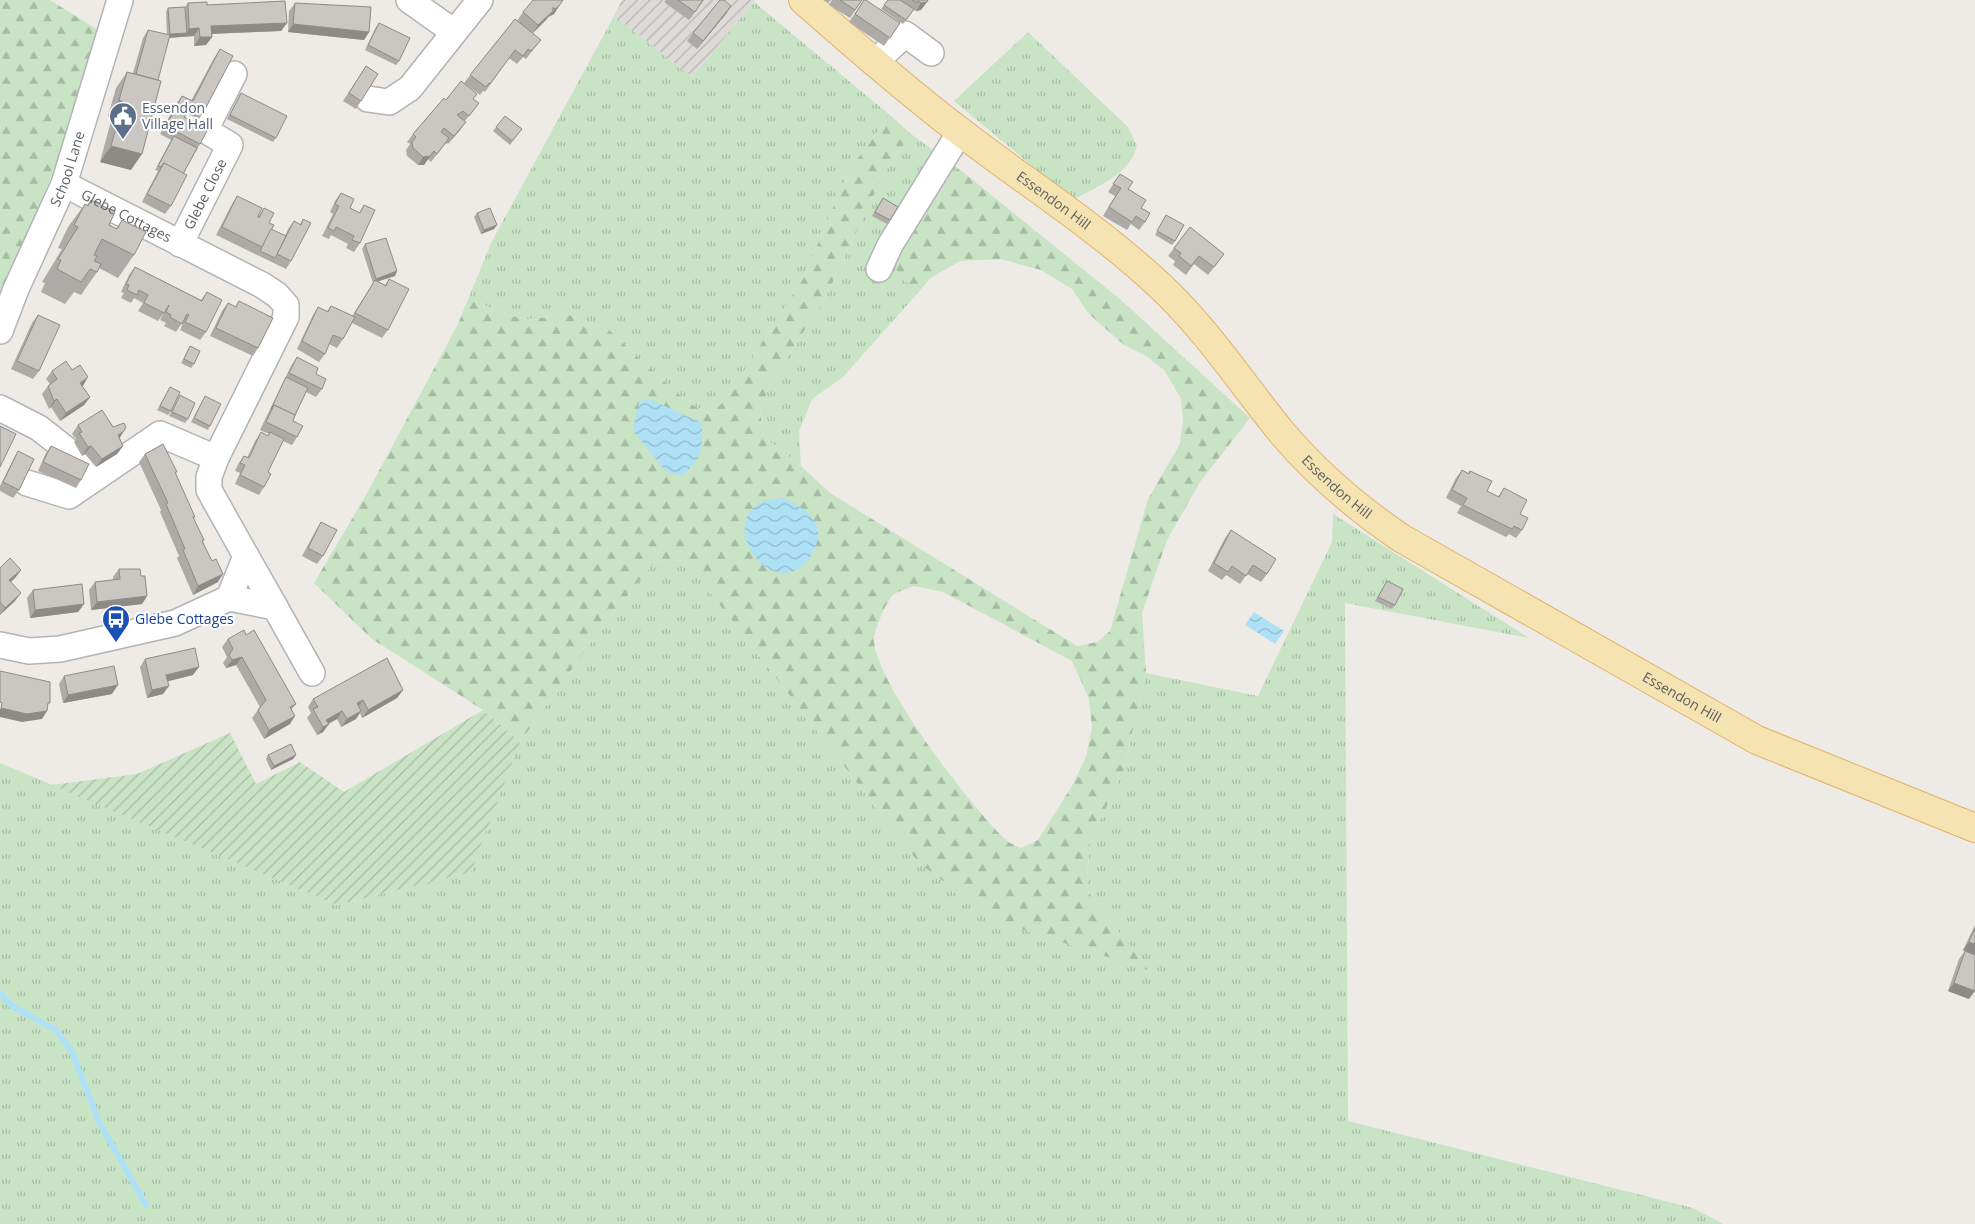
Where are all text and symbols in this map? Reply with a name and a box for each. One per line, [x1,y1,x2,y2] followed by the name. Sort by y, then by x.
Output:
[142,98,213,133] place label: Essendon Village Hall
[108,101,138,140] public building icon: Essendon Village Hall
[45,128,89,209] street label: School Lane
[179,155,231,232] street label: Glebe Close
[1013,166,1095,234] street label: Essendon Hill
[78,184,175,246] street label: Glebe Cottages
[1298,451,1376,523] street label: Essendon Hill
[101,604,131,643] bus stop icon: Glebe Cottages
[135,609,234,628] place label: Glebe Cottages
[1639,667,1725,727] street label: Essendon Hill

